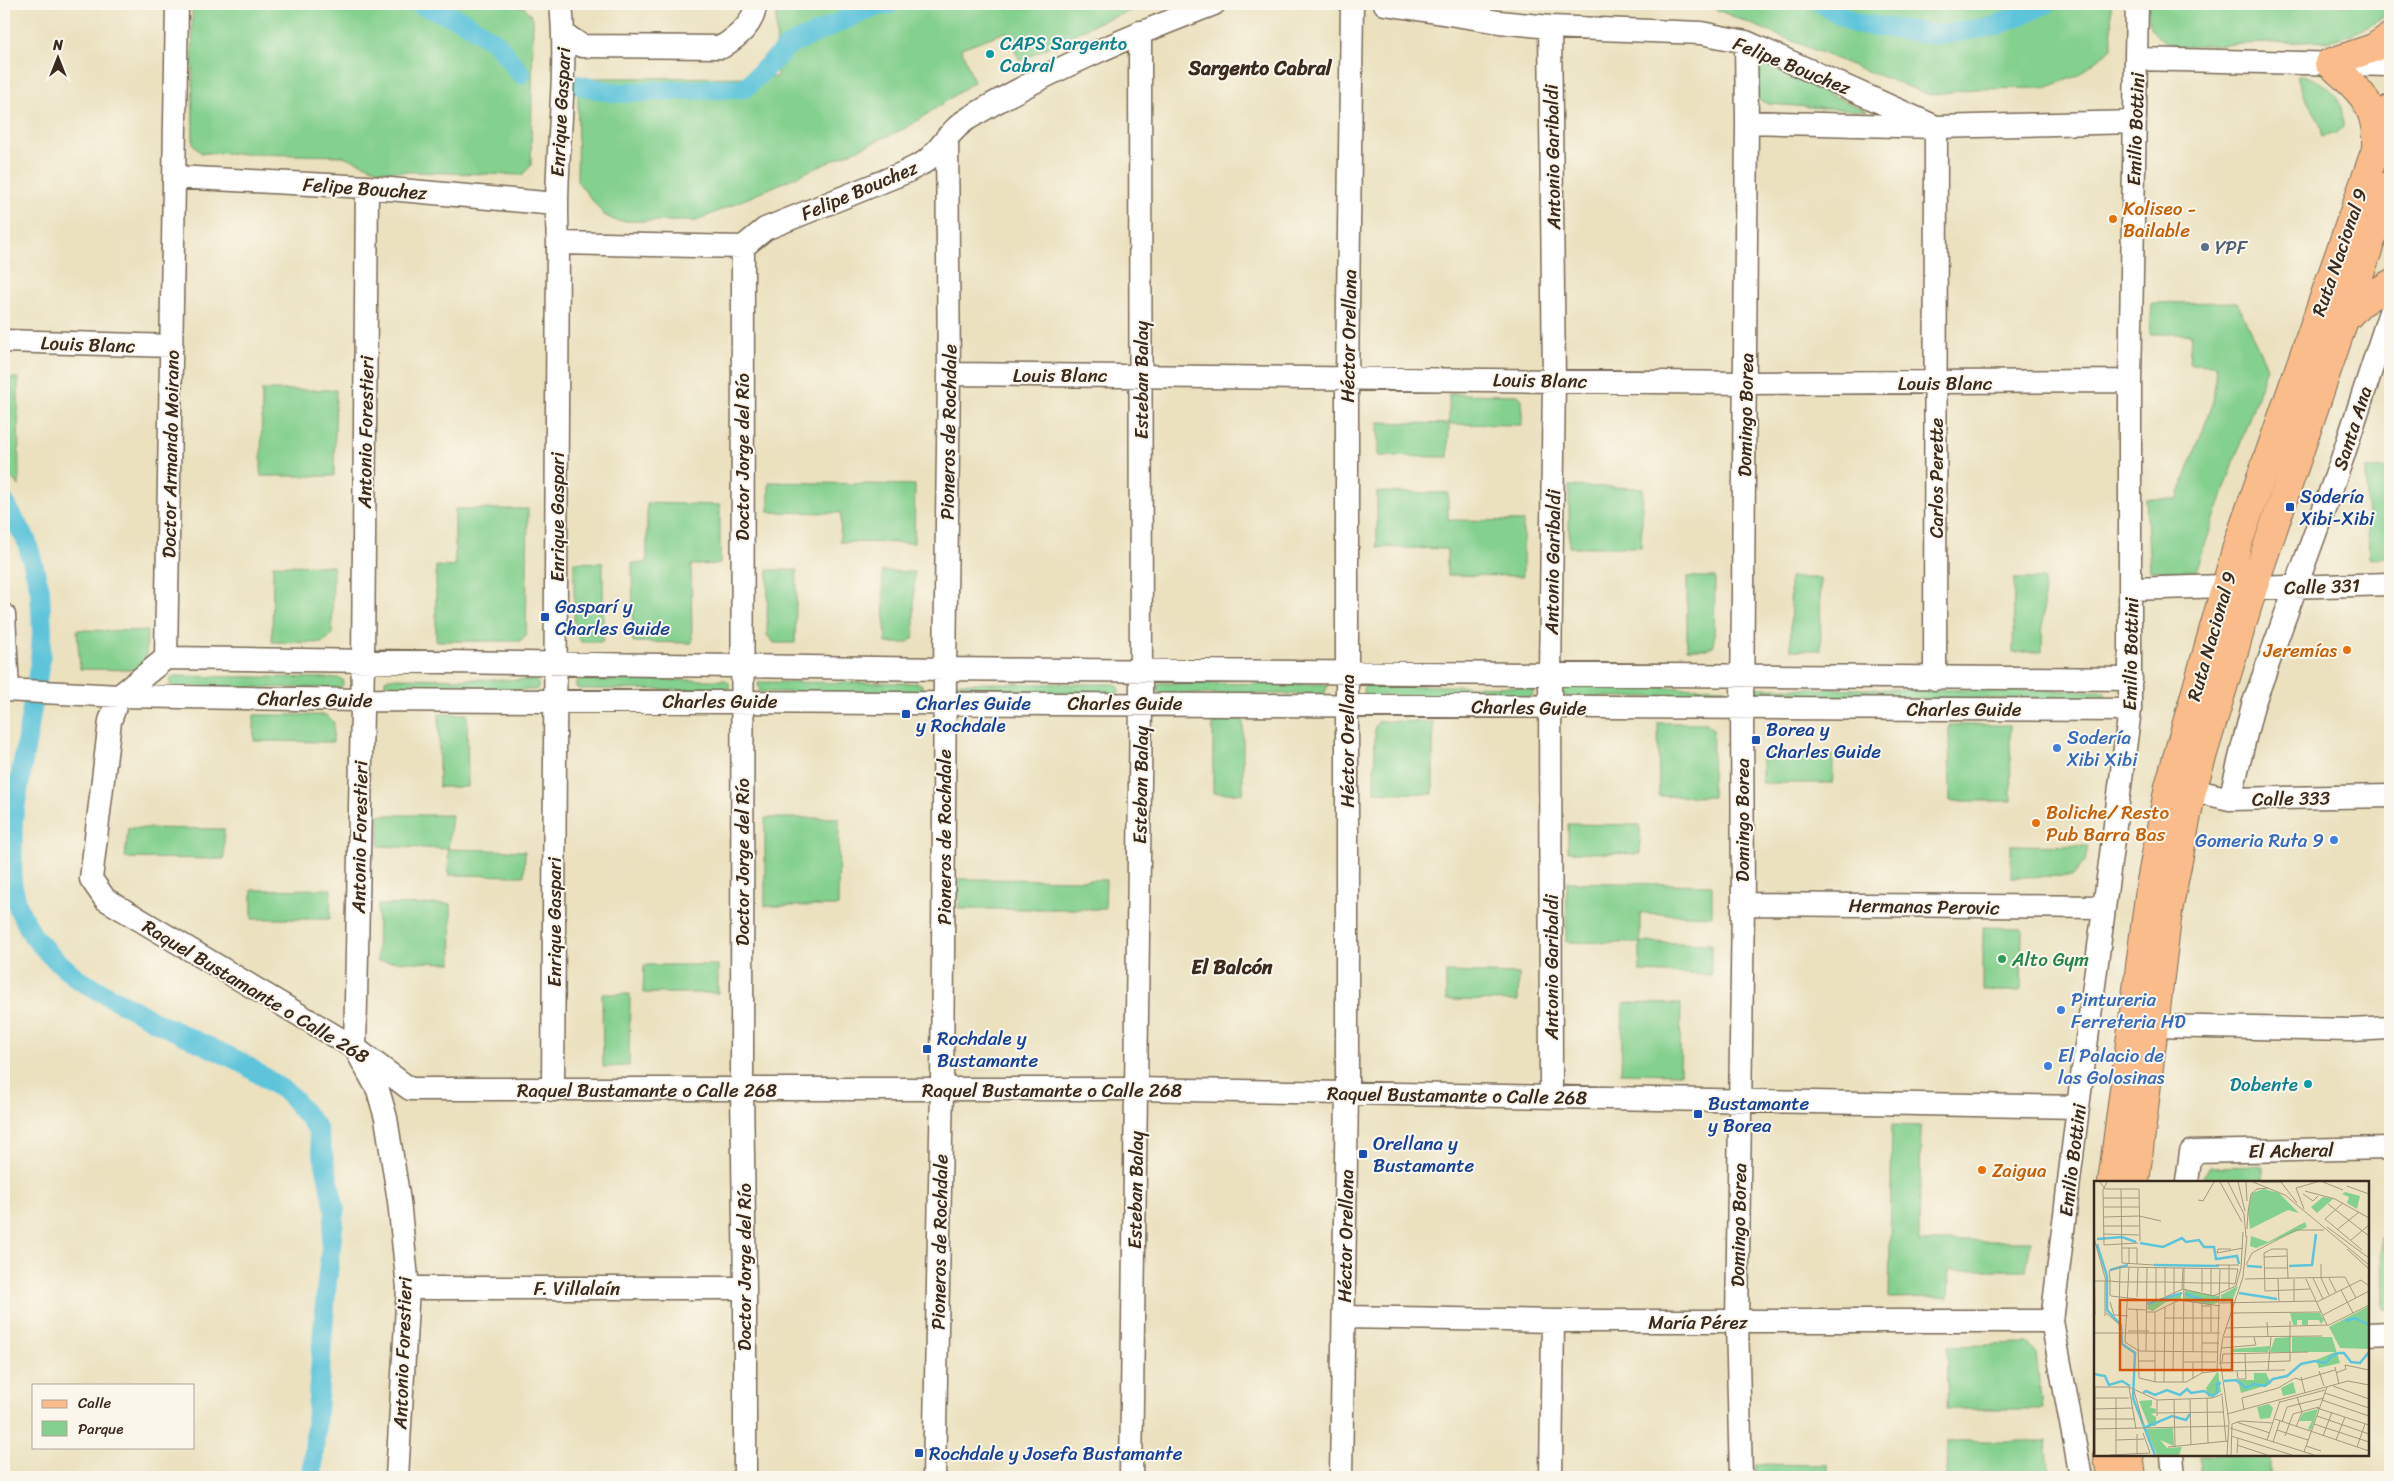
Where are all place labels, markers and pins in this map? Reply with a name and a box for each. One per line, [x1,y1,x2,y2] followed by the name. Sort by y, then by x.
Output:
[1000,27,1127,82] place label: CAPS Sargento Cabral
[984,48,996,60] marker: CAPS Sargento Cabral
[2123,192,2196,247] place label: Koliseo - Bailable
[2107,213,2119,225] marker: Koliseo - Bailable
[2215,231,2249,264] place label: YPF
[2199,241,2211,253] marker: YPF
[2299,480,2375,535] place label: Sodería Xibi-Xibi
[2284,501,2296,513] marker: Sodería Xibi-Xibi
[555,590,670,645] place label: Gasparí y Charles Guide
[539,611,551,623] marker: Gasparí y Charles Guide
[2263,634,2337,667] place label: Jeremías
[2341,644,2353,656] marker: Jeremías
[916,687,1031,742] place label: Charles Guide y Rochdale
[900,708,912,720] marker: Charles Guide y Rochdale
[1766,713,1881,768] place label: Borea y Charles Guide
[2066,721,2138,776] place label: Sodería Xibi Xibi
[1750,734,1762,746] marker: Borea y Charles Guide
[2051,742,2063,754] marker: Sodería Xibi Xibi
[2046,796,2170,851] place label: Boliche/ Resto Pub Barra Bas
[2030,817,2042,829] marker: Boliche/ Resto Pub Barra Bas
[2195,824,2324,857] place label: Gomeria Ruta 9
[2328,834,2340,846] marker: Gomeria Ruta 9
[2011,943,2089,976] place label: Alto Gym
[1996,953,2008,965] marker: Alto Gym
[2071,983,2186,1038] place label: Pintureria Ferreteria HD
[2055,1004,2067,1016] marker: Pintureria Ferreteria HD
[937,1022,1038,1077] place label: Rochdale y Bustamante
[2058,1039,2165,1094] place label: El Palacio de las Golosinas
[921,1043,933,1055] marker: Rochdale y Bustamante
[2042,1060,2054,1072] marker: El Palacio de las Golosinas
[2230,1068,2298,1101] place label: Dobente
[2302,1078,2314,1090] marker: Dobente
[1708,1087,1809,1142] place label: Bustamante y Borea
[1692,1108,1704,1120] marker: Bustamante y Borea
[1373,1127,1474,1182] place label: Orellana y Bustamante
[1357,1148,1369,1160] marker: Orellana y Bustamante
[1992,1154,2047,1187] place label: Zaigua
[1976,1164,1988,1176] marker: Zaigua
[929,1437,1183,1470] place label: Rochdale y Josefa Bustamante
[913,1447,925,1459] marker: Rochdale y Josefa Bustamante

